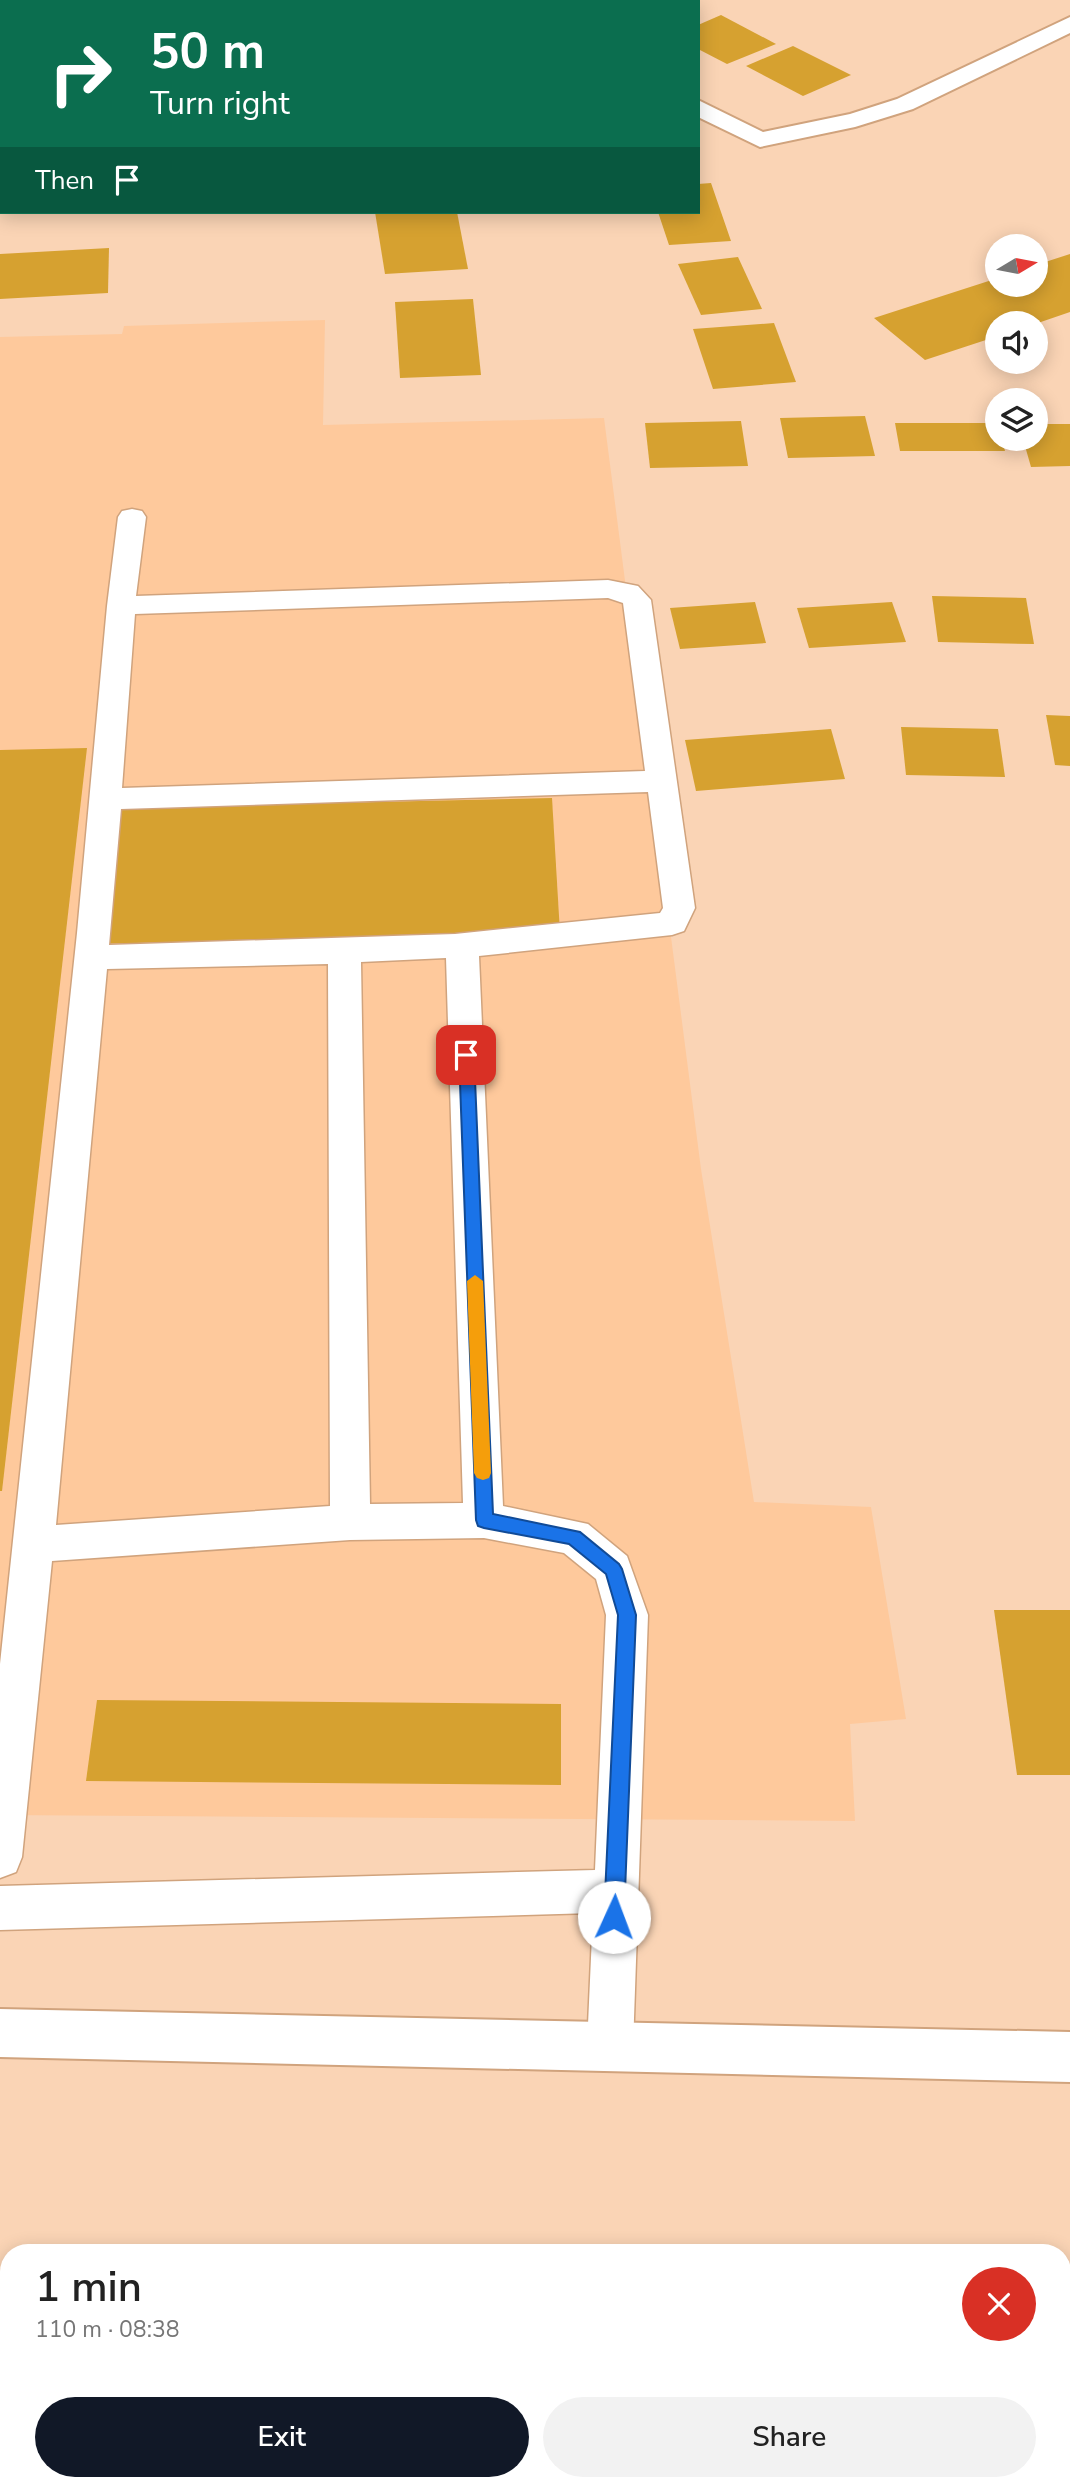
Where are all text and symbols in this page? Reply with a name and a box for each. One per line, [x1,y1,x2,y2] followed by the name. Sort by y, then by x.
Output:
[150,18,265,85] text: 50 m
[35,28,126,119] icon: right
[150,82,290,125] text: Turn right
[108,161,146,199] icon: arrive
[35,163,94,198] text: Then
[985,234,1048,298] north arrow
[985,234,1048,451] map controls
[985,311,1048,374] button: sound
[985,388,1048,451] button: layers
[436,1025,496,1085] pin
[447,1036,485,1074] icon: arrive
[577,1880,651,1954] position arrow
[35,2259,142,2316] text: 1 min
[962,2267,1036,2341] button: close
[35,2314,180,2345] text: 110 m · 08:38
[35,2397,529,2477] button: Exit
[543,2397,1036,2477] button: Share

